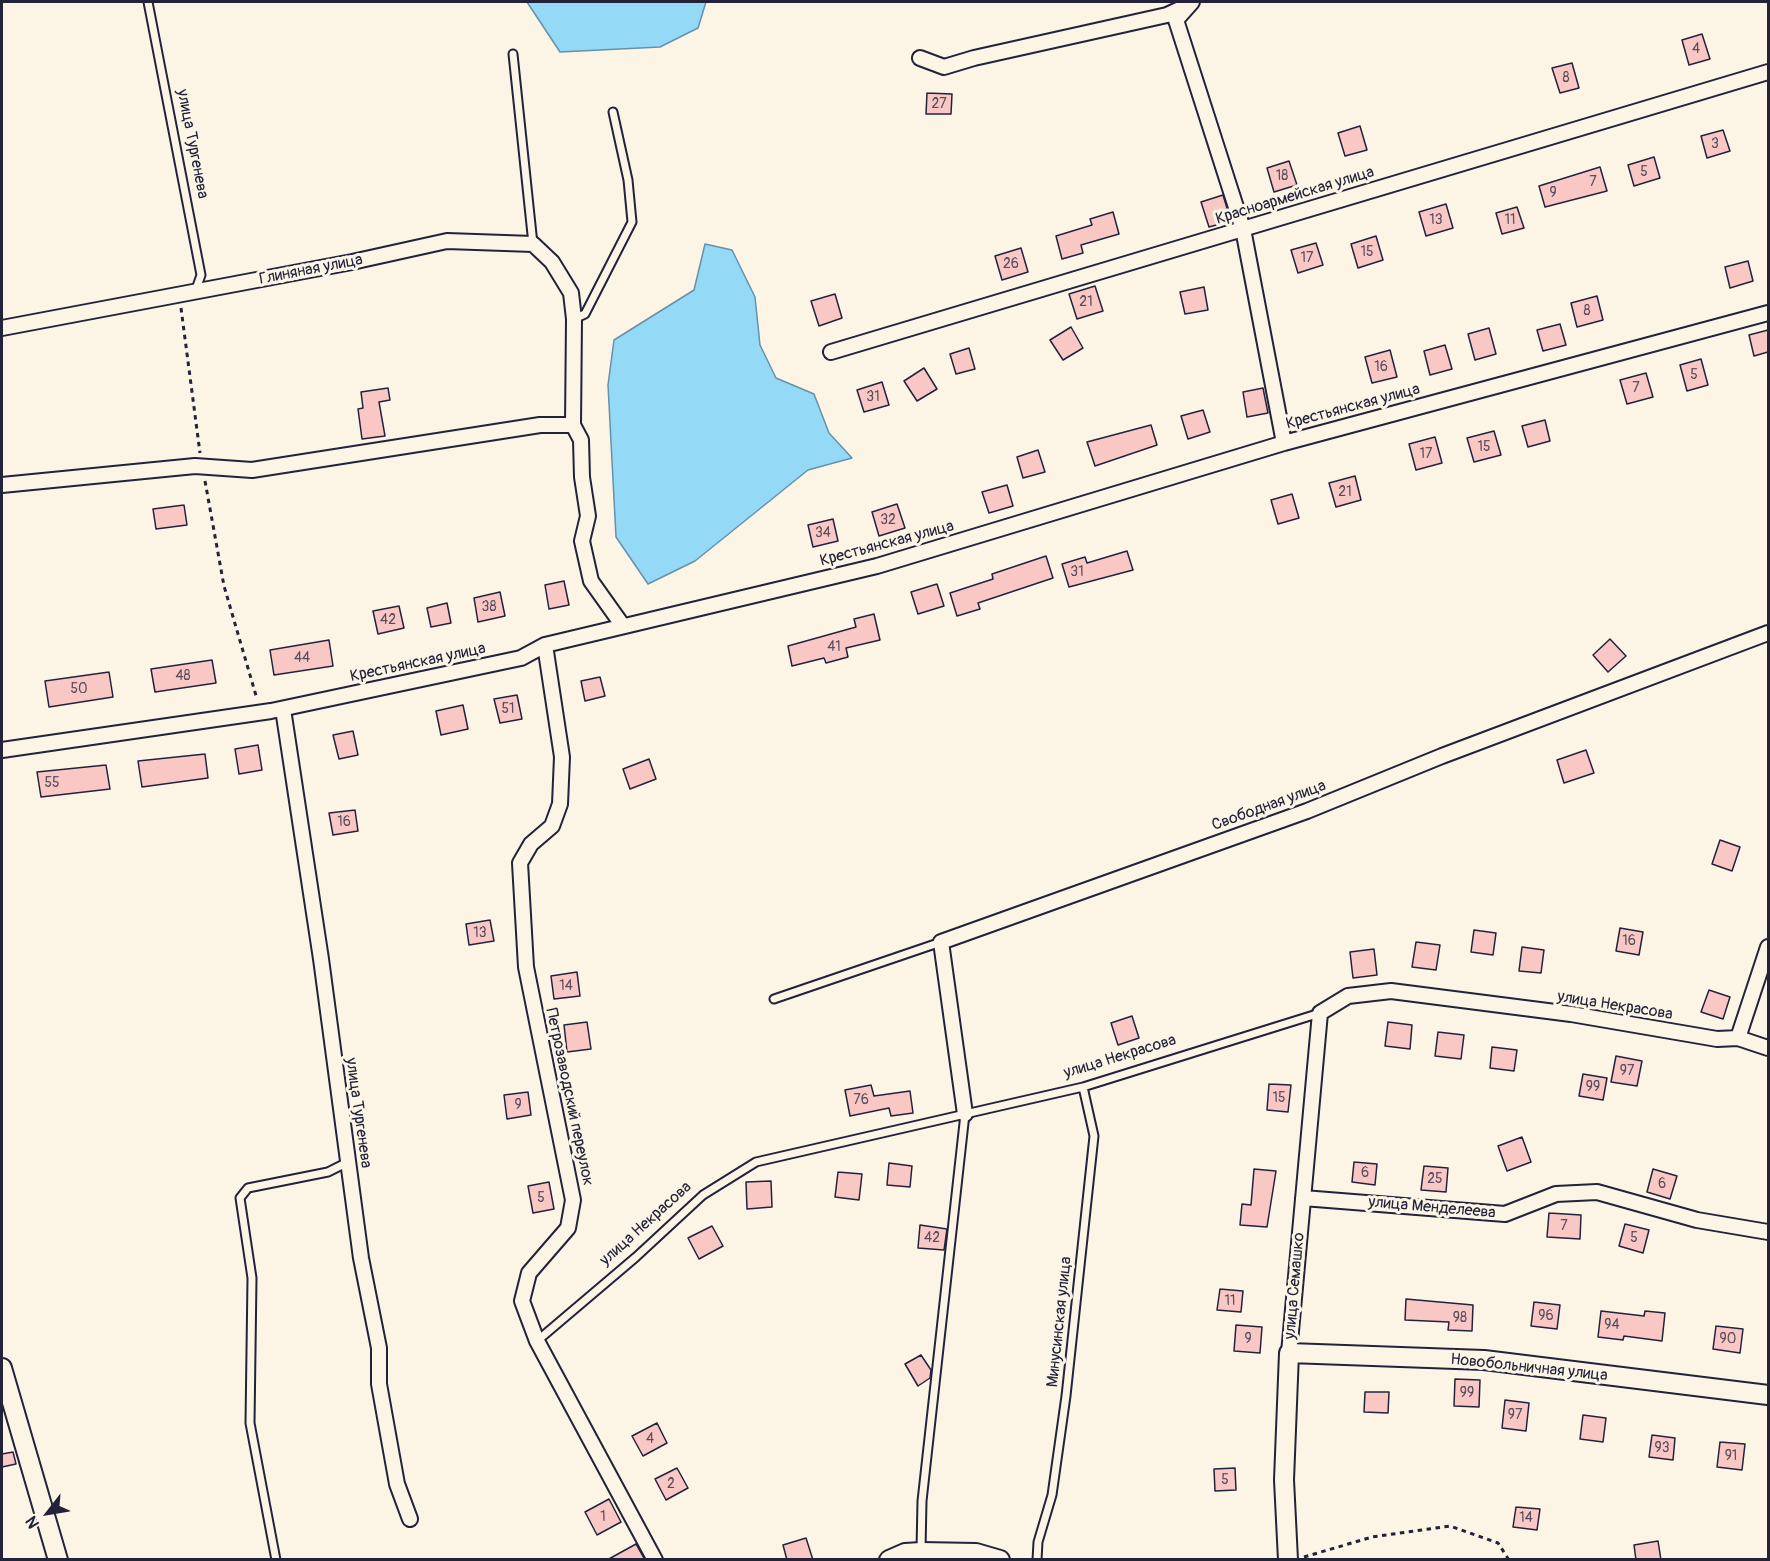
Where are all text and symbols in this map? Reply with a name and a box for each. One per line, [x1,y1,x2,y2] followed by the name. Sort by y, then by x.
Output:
[1692,41,1700,57] house number: 4
[1562,70,1570,86] house number: 8
[172,88,212,200] street label: улица Тургенева
[931,96,947,112] house number: 27
[1711,136,1719,152] house number: 3
[1213,163,1377,229] street label: Красноармейская улица
[1640,164,1648,180] house number: 5
[1276,168,1288,184] house number: 18
[1589,174,1597,190] house number: 7
[1549,185,1557,201] house number: 9
[1429,212,1443,228] house number: 13
[1505,212,1515,228] house number: 11
[1360,244,1374,260] house number: 15
[1301,250,1313,266] house number: 17
[258,251,364,289] street label: Глиняная улица
[1003,256,1019,272] house number: 26
[1079,294,1093,310] house number: 21
[1583,303,1591,319] house number: 8
[1374,359,1388,375] house number: 16
[1690,367,1698,383] house number: 5
[1284,380,1422,434] street label: Крестьянская улица
[1632,380,1640,396] house number: 7
[866,389,880,405] house number: 31
[1477,439,1491,455] house number: 15
[1420,446,1432,462] house number: 17
[1338,484,1352,500] house number: 21
[880,512,896,528] house number: 32
[818,517,956,571] street label: Крестьянская улица
[815,525,831,541] house number: 34
[1070,564,1084,580] house number: 31
[482,599,496,615] house number: 38
[380,612,396,628] house number: 42
[349,639,487,687] street label: Крестьянская улица
[827,639,841,655] house number: 41
[294,650,310,666] house number: 44
[175,668,191,684] house number: 48
[70,681,88,697] house number: 50
[501,701,515,717] house number: 51
[44,775,60,791] house number: 55
[1209,776,1329,836] street label: Свободная улица
[337,814,351,830] house number: 16
[473,925,487,941] house number: 13
[1622,933,1636,949] house number: 16
[559,978,573,994] house number: 14
[1556,987,1674,1025] street label: улица Некрасова
[541,1006,597,1188] street label: Петрозаводский переулок
[1061,1031,1179,1083] street label: улица Некрасова
[341,1057,375,1169] street label: улица Тургенева
[1620,1063,1634,1079] house number: 97
[1586,1079,1600,1095] house number: 99
[1272,1090,1286,1106] house number: 15
[853,1092,869,1108] house number: 76
[514,1097,522,1113] house number: 9
[1361,1165,1369,1181] house number: 6
[1427,1171,1443,1187] house number: 25
[1658,1176,1666,1192] house number: 6
[596,1178,696,1270] street label: улица Некрасова
[537,1190,545,1206] house number: 5
[1368,1193,1496,1223] street label: улица Менделеева
[1560,1218,1568,1234] house number: 7
[924,1230,940,1246] house number: 42
[1630,1230,1638,1246] house number: 5
[1281,1232,1309,1340] street label: улица Семашко
[1044,1256,1076,1388] street label: Минусинская улица
[1225,1293,1235,1309] house number: 11
[1538,1308,1554,1324] house number: 96
[1453,1310,1467,1326] house number: 98
[1604,1317,1620,1333] house number: 94
[1244,1331,1252,1347] house number: 9
[1720,1331,1736,1347] house number: 90
[1449,1350,1609,1386] street label: Новобольничная улица
[1460,1385,1474,1401] house number: 99
[1508,1407,1522,1423] house number: 97
[646,1431,654,1447] house number: 4
[1654,1440,1670,1456] house number: 93
[1725,1448,1737,1464] house number: 91
[1221,1472,1229,1488] house number: 5
[667,1476,675,1492] house number: 2
[18,1483,78,1543] north arrow
[600,1509,606,1525] house number: 1
[1519,1510,1533,1526] house number: 14
[21,1512,44,1532] text: N

